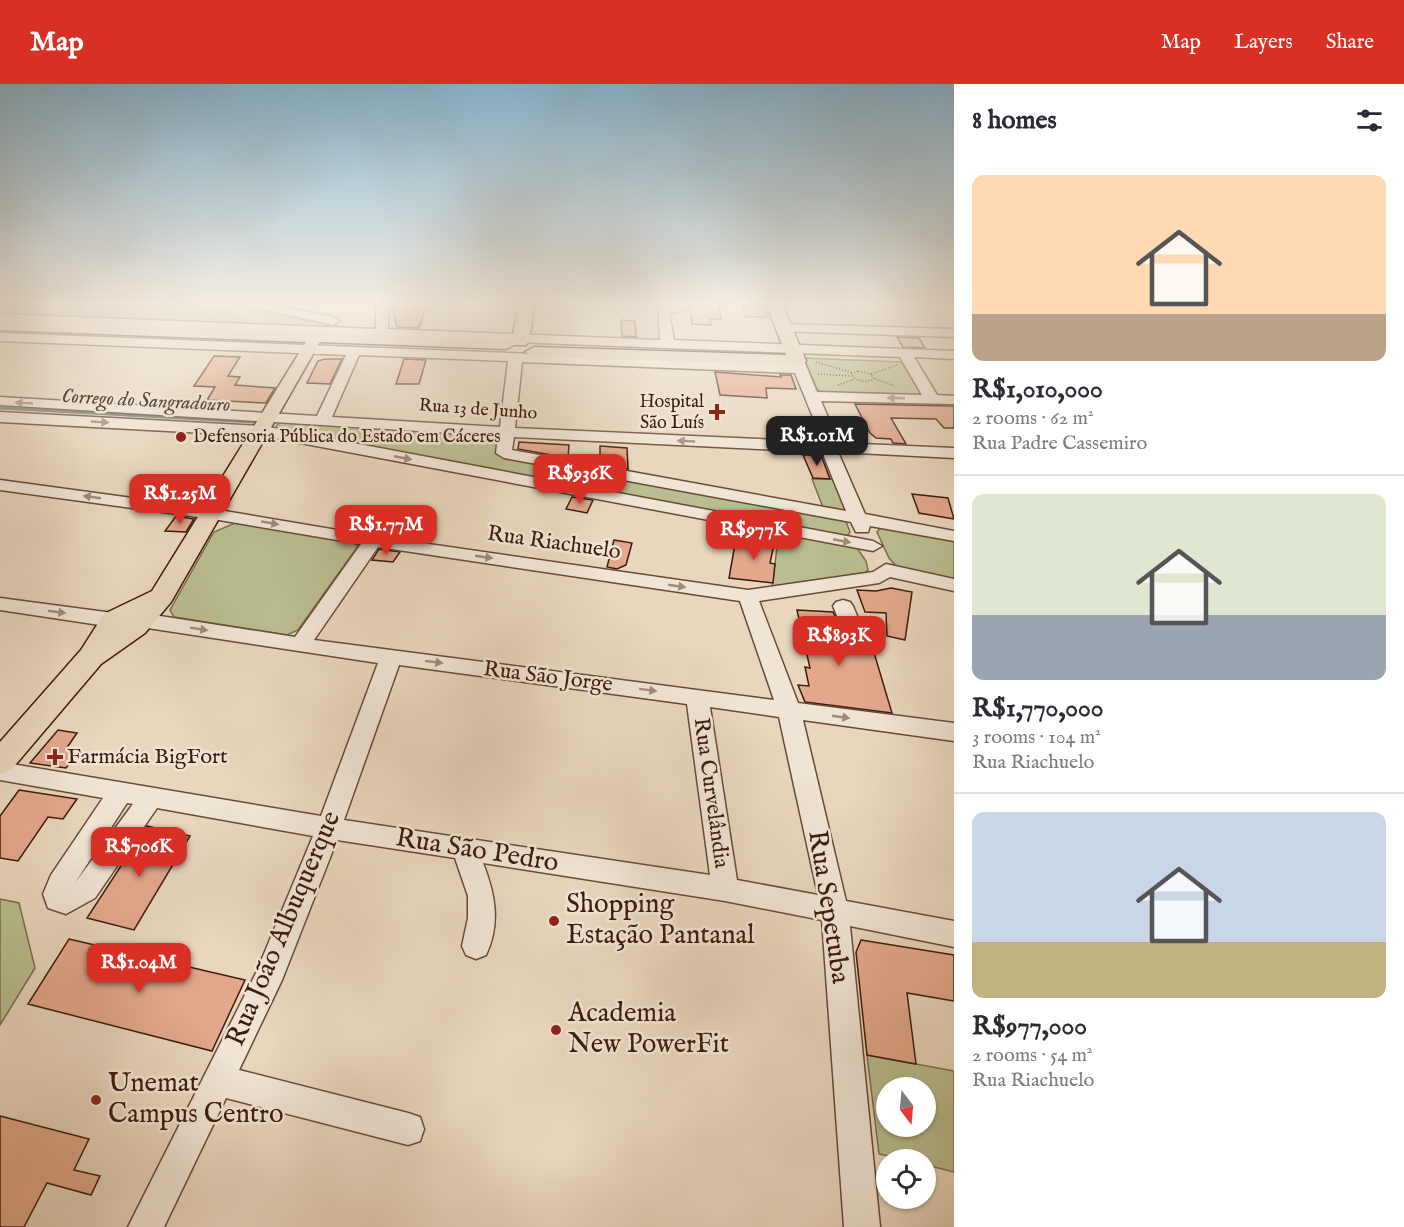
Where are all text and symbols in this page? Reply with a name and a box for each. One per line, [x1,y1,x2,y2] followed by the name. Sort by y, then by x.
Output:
[30,25,84,60] text: Map
[1161,29,1201,56] text: Map
[1234,29,1293,56] text: Layers
[1326,29,1374,56] text: Share
[972,104,1057,137] text: 8 homes
[1353,104,1386,137] icon: filters
[1125,214,1233,322] icon: home
[972,373,1103,406] text: R$1,010,000
[61,384,231,419] water label: Corrego do Sangradouro
[639,391,704,435] place label: Hospital São Luís
[886,393,905,403] one-way arrow
[418,394,538,426] street label: Rua 13 de Junho
[15,398,34,407] one-way arrow
[708,403,726,421] marker: Hospital São Luís
[972,406,1094,431] text: 2 rooms · 62 m²
[762,416,872,467] pin: R$1.01M
[91,418,110,427] one-way arrow
[780,423,854,448] text: R$1.01M
[193,426,501,449] place label: Defensoria Pública do Estado em Cáceres
[174,430,188,444] marker: Defensoria Pública do Estado em Cáceres
[972,431,1147,456] text: Rua Padre Cassemiro
[676,436,695,445] one-way arrow
[394,453,413,462] one-way arrow
[531,454,629,505] pin: R$936K
[547,461,613,486] text: R$936K
[125,474,235,525] pin: R$1.25M
[143,481,217,506] text: R$1.25M
[83,493,102,502] one-way arrow
[331,505,441,556] pin: R$1.77M
[705,510,803,561] pin: R$977K
[349,512,423,537] text: R$1.77M
[720,517,788,542] text: R$977K
[261,519,280,528] one-way arrow
[485,520,623,566] street label: Rua Riachuelo
[1125,533,1233,641] icon: home
[833,537,852,546] one-way arrow
[474,553,493,562] one-way arrow
[667,581,686,590] one-way arrow
[47,608,66,617] one-way arrow
[790,616,888,667] pin: R$893K
[807,623,871,648] text: R$893K
[190,625,209,634] one-way arrow
[482,655,614,699] street label: Rua São Jorge
[424,658,443,667] one-way arrow
[639,685,658,694] one-way arrow
[972,692,1104,725] text: R$1,770,000
[832,713,851,722] one-way arrow
[687,716,735,871] street label: Rua Curvelândia
[972,725,1101,750] text: 3 rooms · 104 m²
[67,743,228,771] place label: Farmácia BigFort
[48,750,62,764] marker: Farmácia BigFort
[972,750,1094,775] text: Rua Riachuelo
[219,806,349,1052] street label: Rua João Albuquerque
[393,821,561,881] street label: Rua São Pedro
[90,827,188,878] pin: R$706K
[799,828,857,986] street label: Rua Sepetuba
[105,834,173,859] text: R$706K
[1125,851,1233,959] icon: home
[566,888,755,953] place label: Shopping Estação Pantanal
[547,914,561,928] marker: Shopping Estação Pantanal
[84,943,194,994] pin: R$1.04M
[101,950,177,975] text: R$1.04M
[567,997,729,1062] place label: Academia New PowerFit
[972,1010,1087,1043] text: R$977,000
[549,1023,563,1037] marker: Academia New PowerFit
[972,1043,1093,1068] text: 2 rooms · 54 m²
[108,1067,283,1132] place label: Unemat Campus Centro
[972,1068,1094,1093] text: Rua Riachuelo
[876,1077,936,1137] north arrow
[876,1077,936,1209] map controls
[89,1093,103,1107] marker: Unemat Campus Centro
[876,1149,936,1209] button: locate

